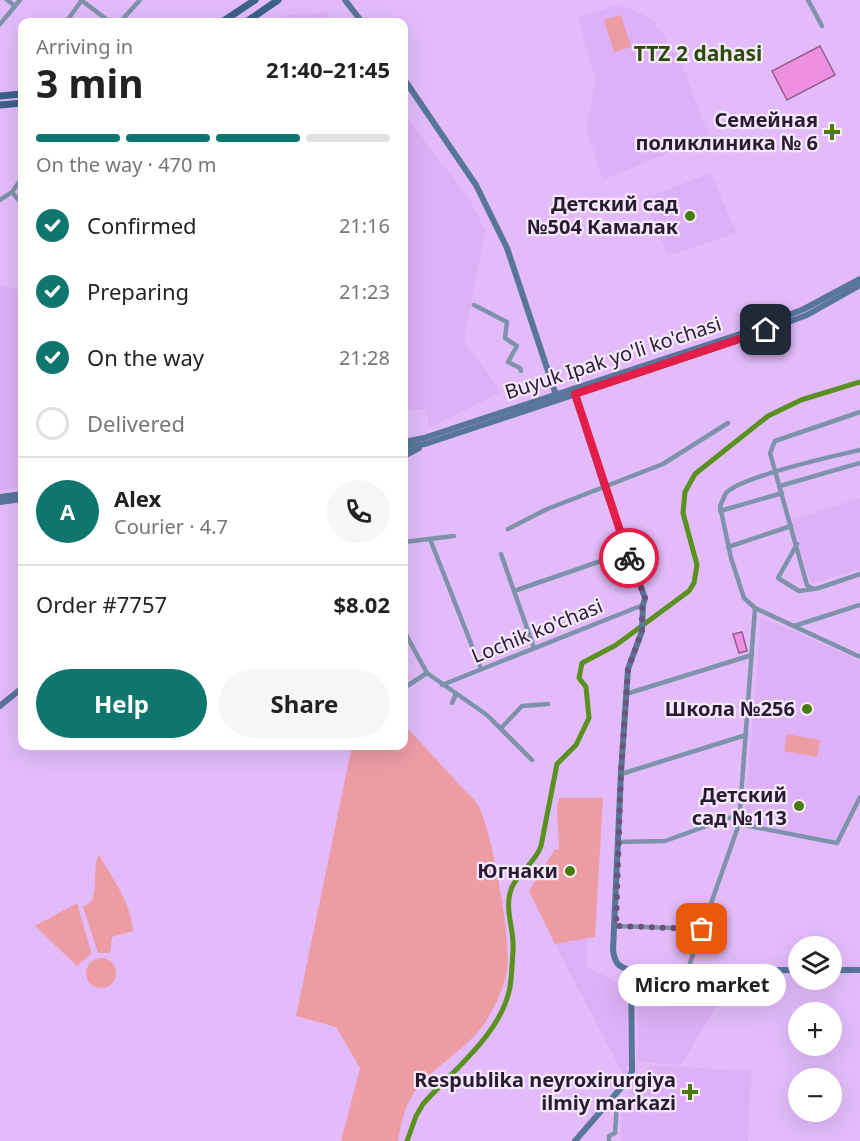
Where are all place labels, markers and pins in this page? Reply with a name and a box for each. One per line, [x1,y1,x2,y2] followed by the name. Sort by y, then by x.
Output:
[636,106,818,156] place label: Семейная поликлиника № 6
[823,123,841,141] marker: Семейная поликлиника № 6
[527,190,679,240] place label: Детский сад №504 Камалак
[683,209,697,223] marker: Детский сад №504 Камалак
[740,304,791,355] pin
[665,695,795,722] place label: Школа №256
[800,702,814,716] marker: Школа №256
[692,781,787,831] place label: Детский сад №113
[792,799,806,813] marker: Детский сад №113
[477,857,558,884] place label: Югнаки
[563,864,577,878] marker: Югнаки
[676,903,727,954] pin
[618,965,786,1007] callout: Micro market
[414,1066,676,1116] place label: Respublika neyroxirurgiya ilmiy markazi
[681,1083,699,1101] marker: Respublika neyroxirurgiya ilmiy markazi

